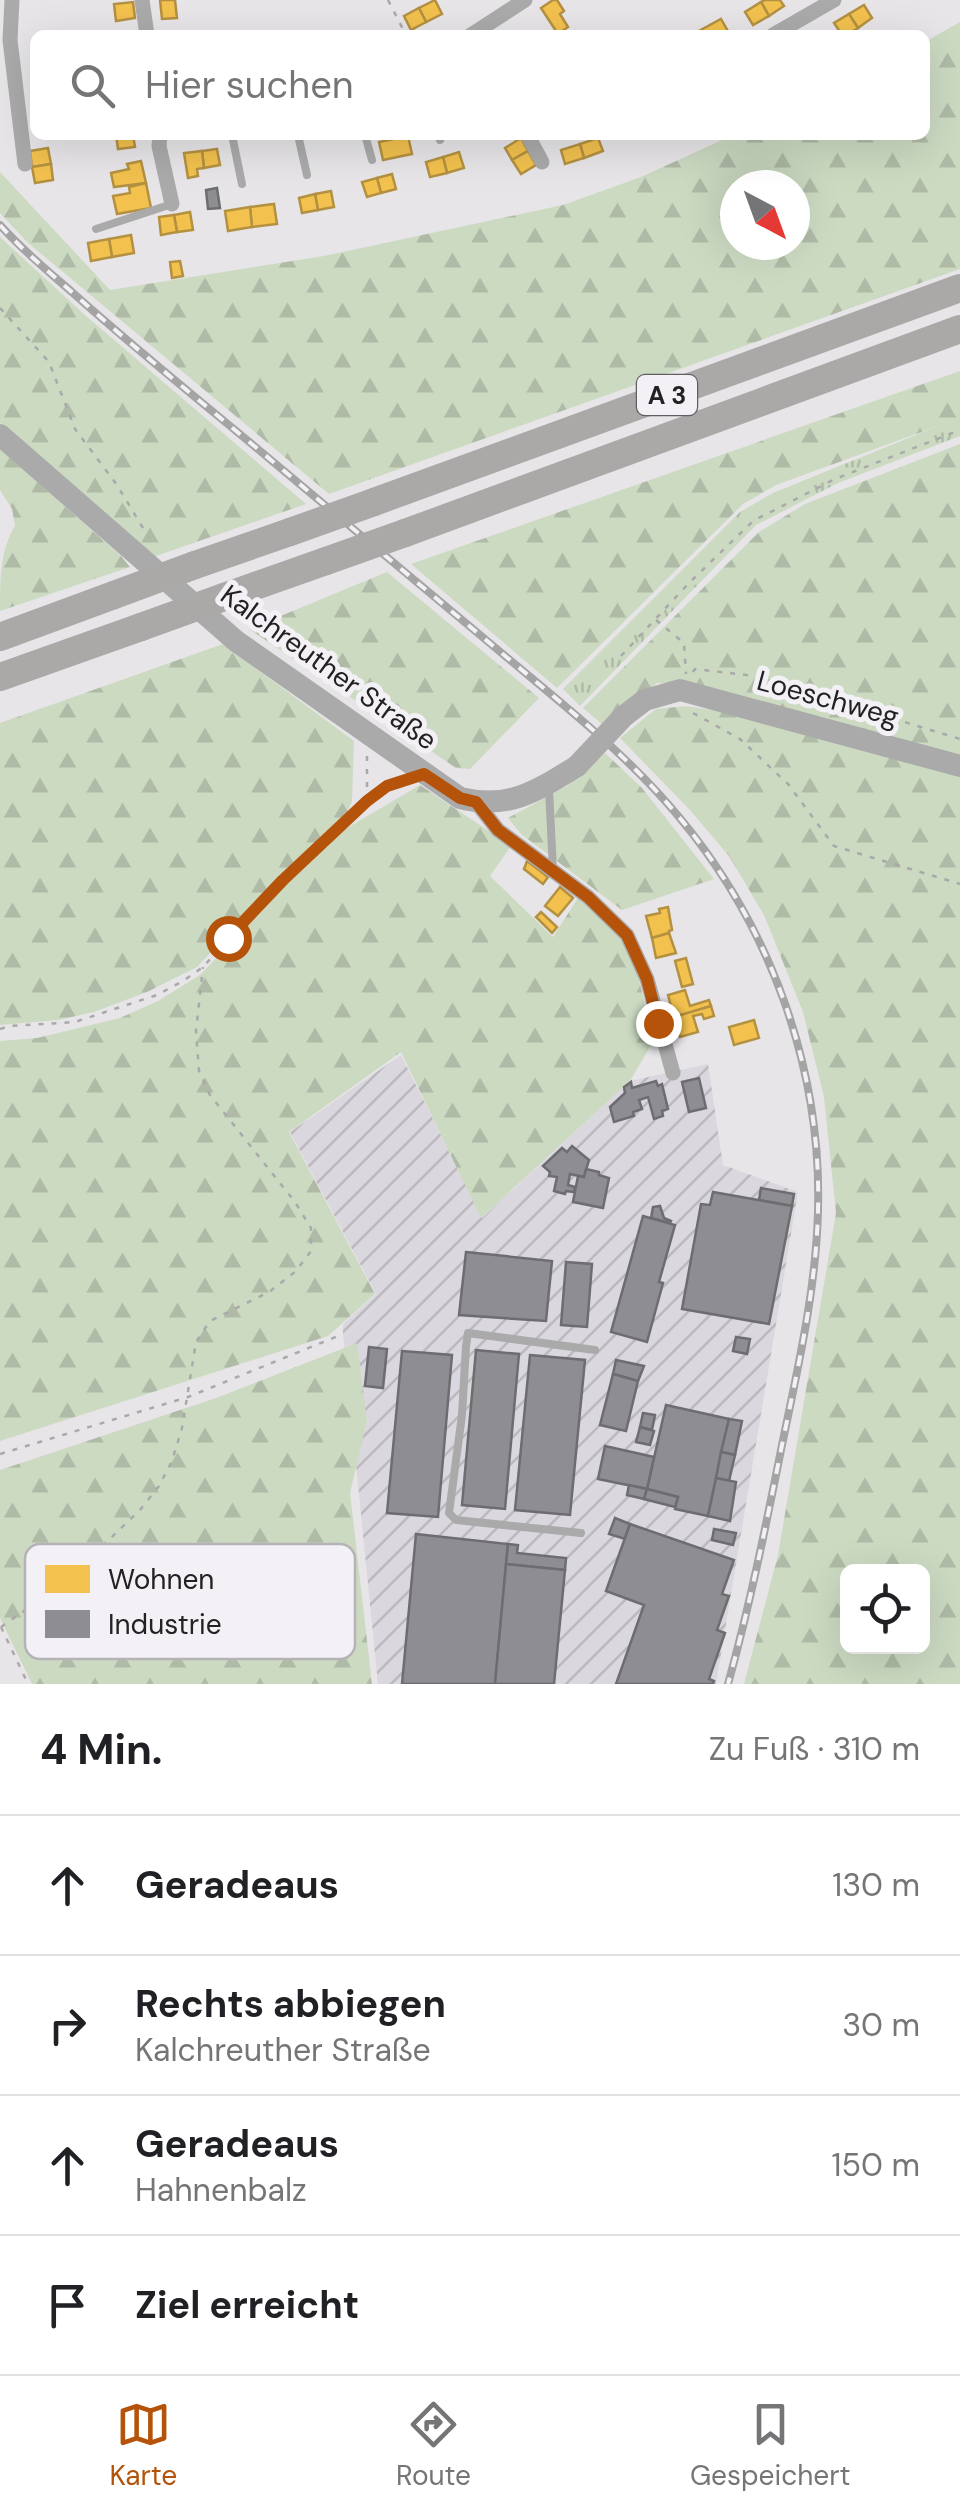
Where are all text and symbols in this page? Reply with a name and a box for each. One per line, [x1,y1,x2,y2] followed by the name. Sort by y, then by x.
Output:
[30,30,930,140] search box
[65,58,120,113] icon: search
[145,60,354,110] text: Hier suchen
[720,170,810,260] north arrow
[637,375,697,415] road number: A 3
[213,576,444,758] street label: Kalchreuther Straße
[753,662,903,735] street label: Loeschweg
[206,916,252,962] route start
[636,1001,682,1047] route end
[25,1544,355,1659] legend
[108,1561,214,1598] text: Wohnen
[840,1564,930,1654] map controls
[840,1564,930,1654] button: locate
[108,1606,222,1643] text: Industrie
[40,1722,162,1777] text: 4 Min.
[709,1728,920,1770] text: Zu Fuß · 310 m
[40,1858,95,1913] icon: ahead
[135,1860,339,1910] text: Geradeaus
[832,1864,920,1906] text: 130 m
[135,1979,446,2029] text: Rechts abbiegen
[40,1998,95,2053] icon: right
[842,2004,920,2046] text: 30 m
[135,2029,431,2071] text: Kalchreuther Straße
[135,2119,339,2169] text: Geradeaus
[40,2138,95,2193] icon: ahead
[832,2144,920,2186] text: 150 m
[135,2169,307,2211] text: Hahnenbalz
[40,2278,95,2333] icon: arrive
[135,2280,359,2330] text: Ziel erreicht
[109,2397,177,2494] tab: Karte
[396,2397,471,2494] tab: Route
[690,2397,851,2494] tab: Gespeichert

